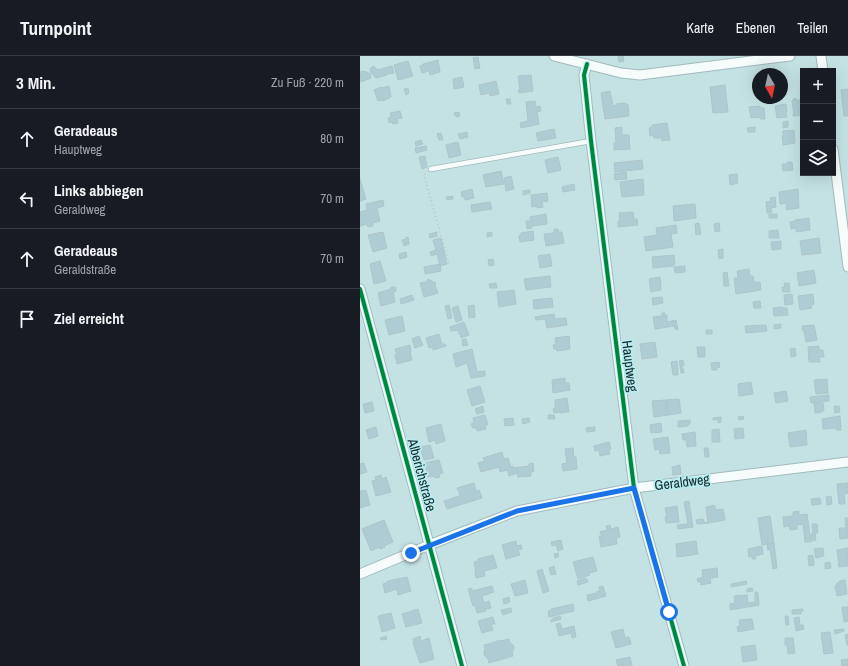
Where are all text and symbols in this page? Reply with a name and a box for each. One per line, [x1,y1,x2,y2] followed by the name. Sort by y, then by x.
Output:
[20,15,92,41] text: Turnpoint
[686,19,714,37] text: Karte
[736,19,775,37] text: Ebenen
[797,19,828,37] text: Teilen
[752,68,788,104] north arrow
[800,68,836,176] map controls
[800,68,836,104] button: +
[16,71,56,94] text: 3 Min.
[271,74,344,91] text: Zu Fuß · 220 m
[800,104,836,140] button: −
[54,120,118,141] text: Geradeaus
[16,128,38,150] icon: ahead
[320,130,344,147] text: 80 m
[800,140,836,176] button: layers
[54,141,102,158] text: Hauptweg
[54,180,144,201] text: Links abbiegen
[16,188,38,210] icon: left
[320,190,344,207] text: 70 m
[54,201,106,218] text: Geraldweg
[54,240,118,261] text: Geradeaus
[16,248,38,270] icon: ahead
[320,250,344,267] text: 70 m
[54,261,116,278] text: Geraldstraße
[16,308,38,330] icon: arrive
[54,308,124,329] text: Ziel erreicht
[618,339,642,393] street label: Hauptweg
[403,436,440,513] street label: Alberichstraße
[653,470,711,494] street label: Geraldweg
[402,544,420,562] route end
[660,603,678,621] route start

